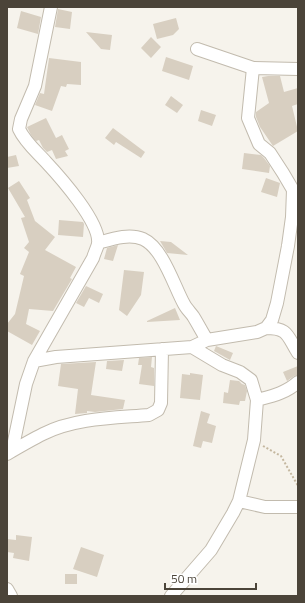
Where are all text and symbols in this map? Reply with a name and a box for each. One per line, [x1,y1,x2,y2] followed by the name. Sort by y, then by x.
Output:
[165,565,256,591] scale bar
[171,569,197,588] text: 50 m

